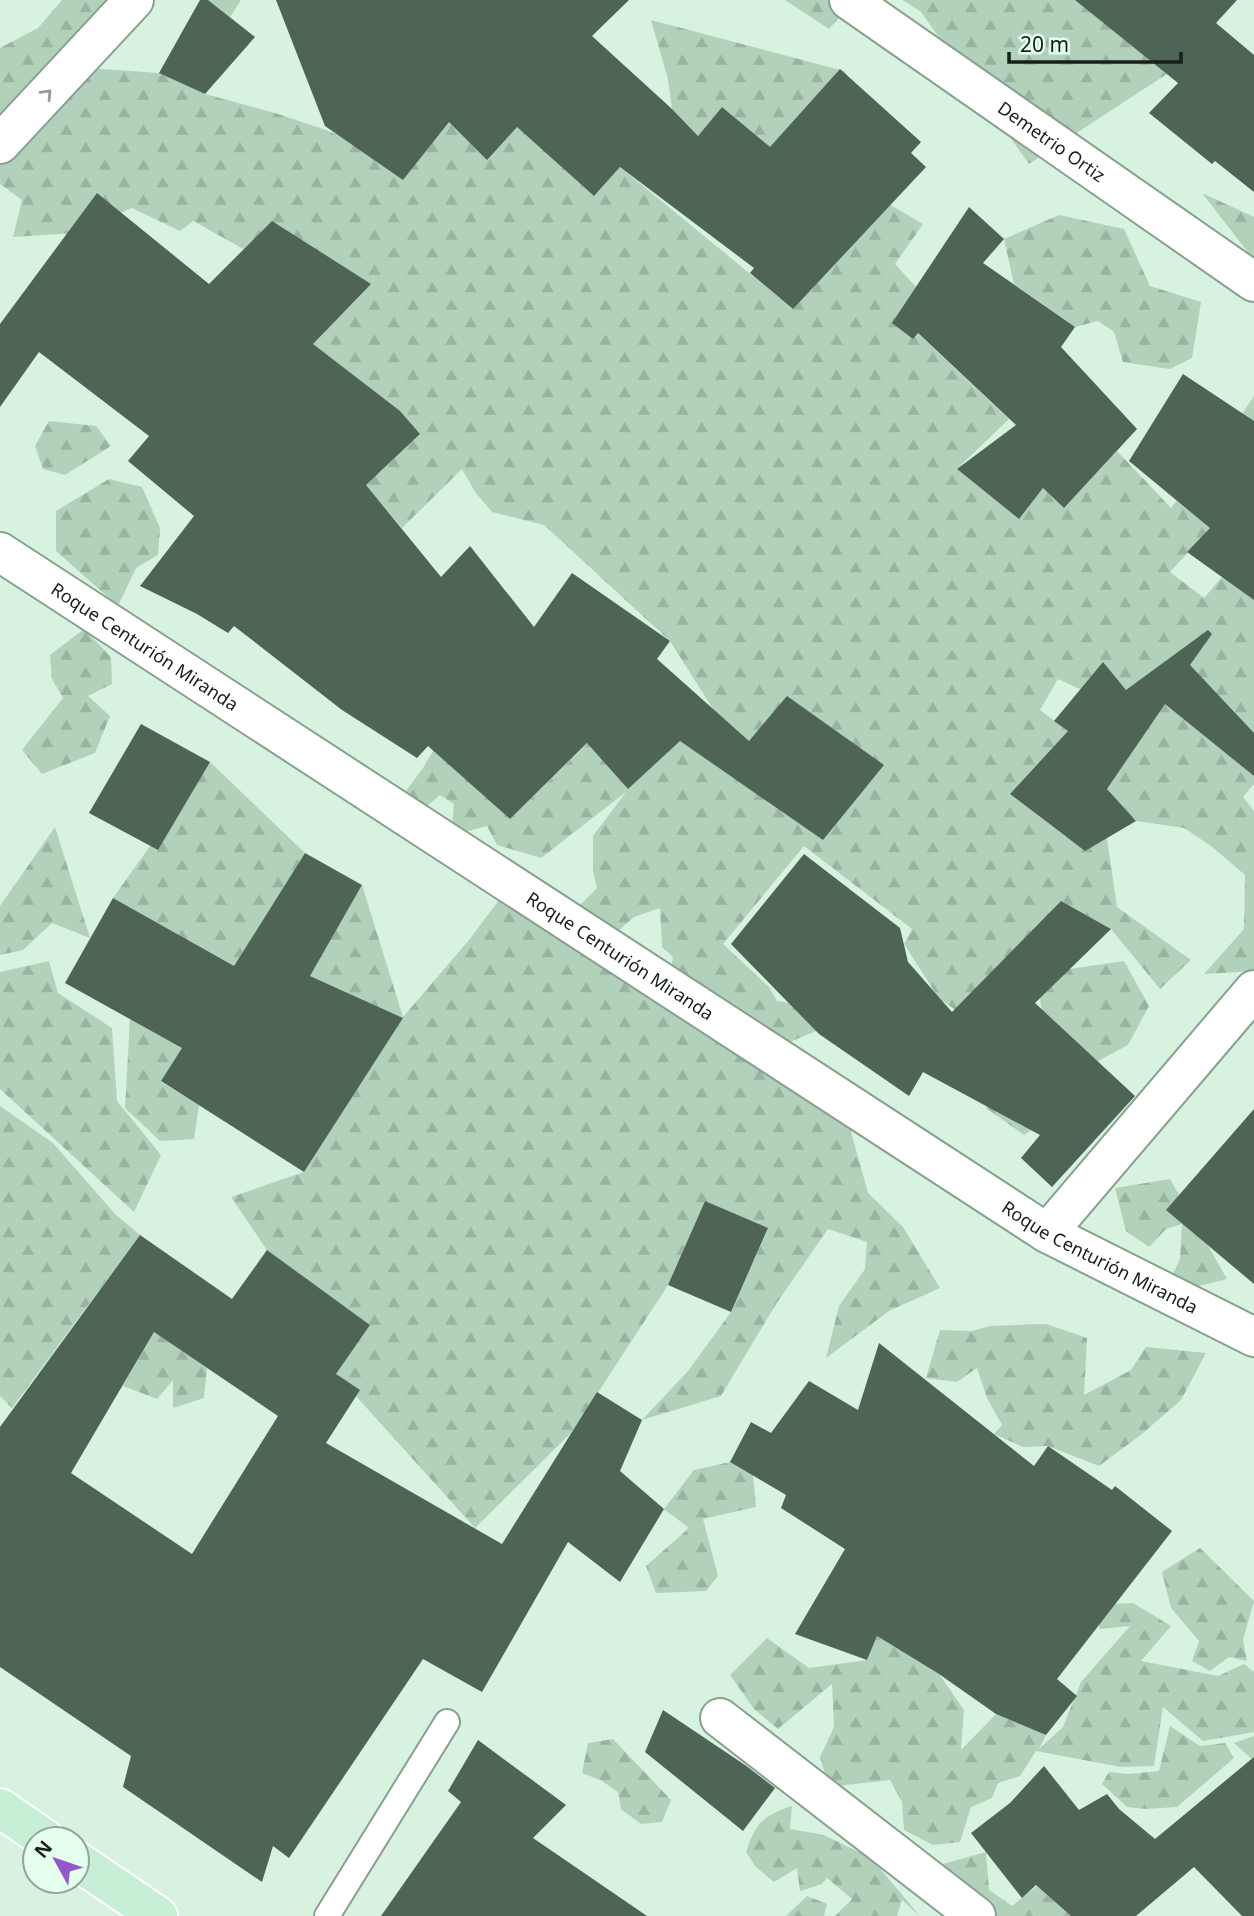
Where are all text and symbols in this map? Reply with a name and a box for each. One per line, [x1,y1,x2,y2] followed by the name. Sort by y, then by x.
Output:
[1009,21,1180,65] scale bar
[1020,30,1069,58] text: 20 m
[38,89,51,102] one-way arrow
[993,95,1110,187] street label: Demetrio Ortiz
[47,577,243,716] street label: Roque Centurión Miranda
[522,886,719,1025] street label: Roque Centurión Miranda
[997,1195,1202,1319] street label: Roque Centurión Miranda
[21,1825,91,1895] north arrow
[28,1835,58,1863] text: N

